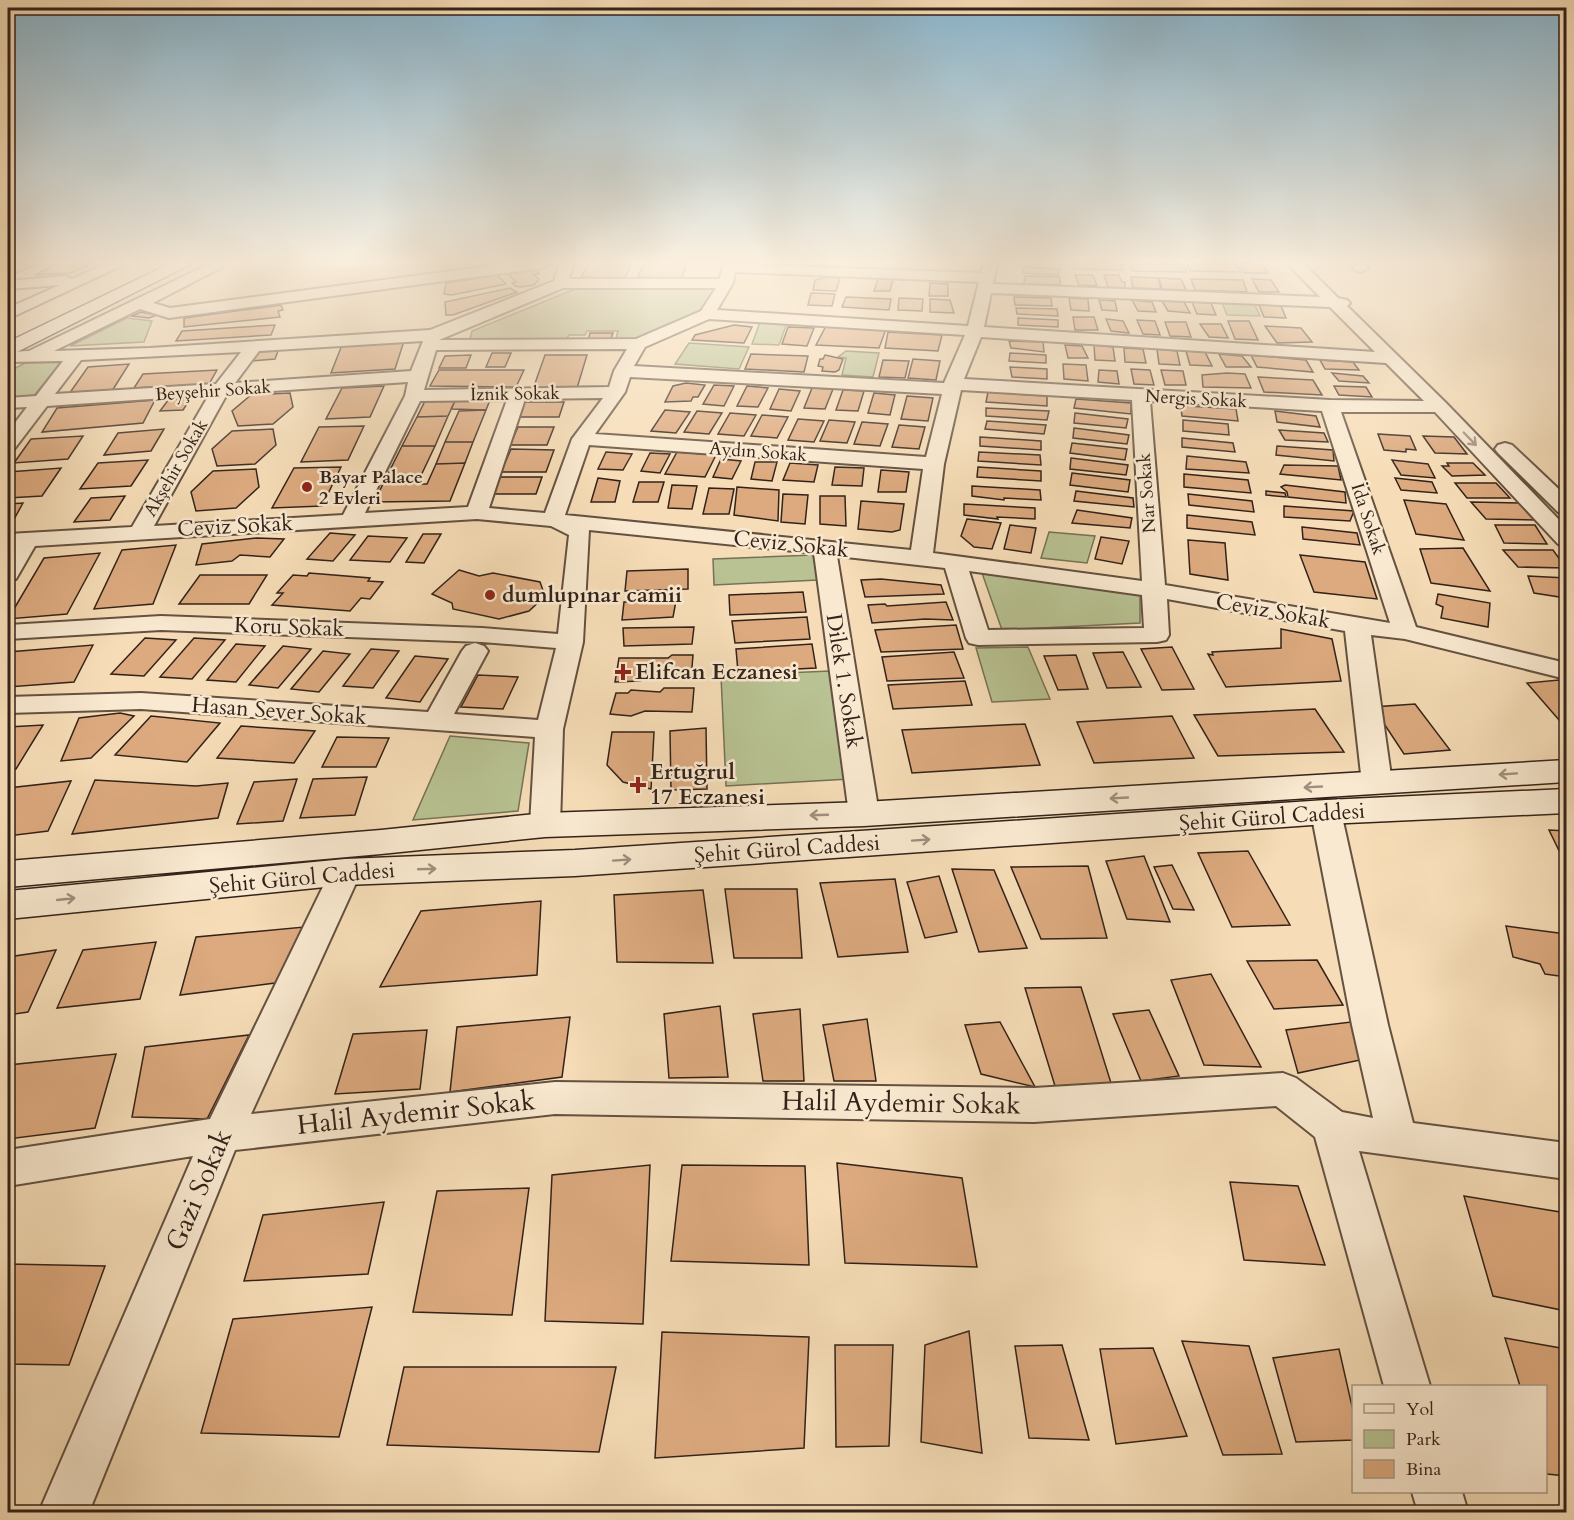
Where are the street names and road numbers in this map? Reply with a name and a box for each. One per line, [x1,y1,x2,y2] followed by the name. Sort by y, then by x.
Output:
[154,374,272,408] street label: Beyşehir Sokak
[470,381,560,407] street label: İznik Sokak
[1144,384,1248,414] street label: Nergis Sokak
[138,414,214,521] street label: Akşehir Sokak
[708,436,808,468] street label: Aydın Sokak
[1132,452,1162,534] street label: Nar Sokak
[1345,480,1391,558] street label: İda Sokak
[176,508,294,544] street label: Ceviz Sokak
[732,523,850,565] street label: Ceviz Sokak
[1213,586,1333,636] street label: Ceviz Sokak
[233,610,345,644] street label: Koru Sokak
[819,611,869,751] street label: Dilek 1. Sokak
[191,690,368,732] street label: Hasan Sever Sokak
[1178,796,1366,838] street label: Şehit Gürol Caddesi
[693,828,881,870] street label: Şehit Gürol Caddesi
[208,855,396,901] street label: Şehit Gürol Caddesi
[295,1082,537,1144] street label: Halil Aydemir Sokak
[781,1082,1021,1124] street label: Halil Aydemir Sokak
[157,1123,241,1256] street label: Gazi Sokak

